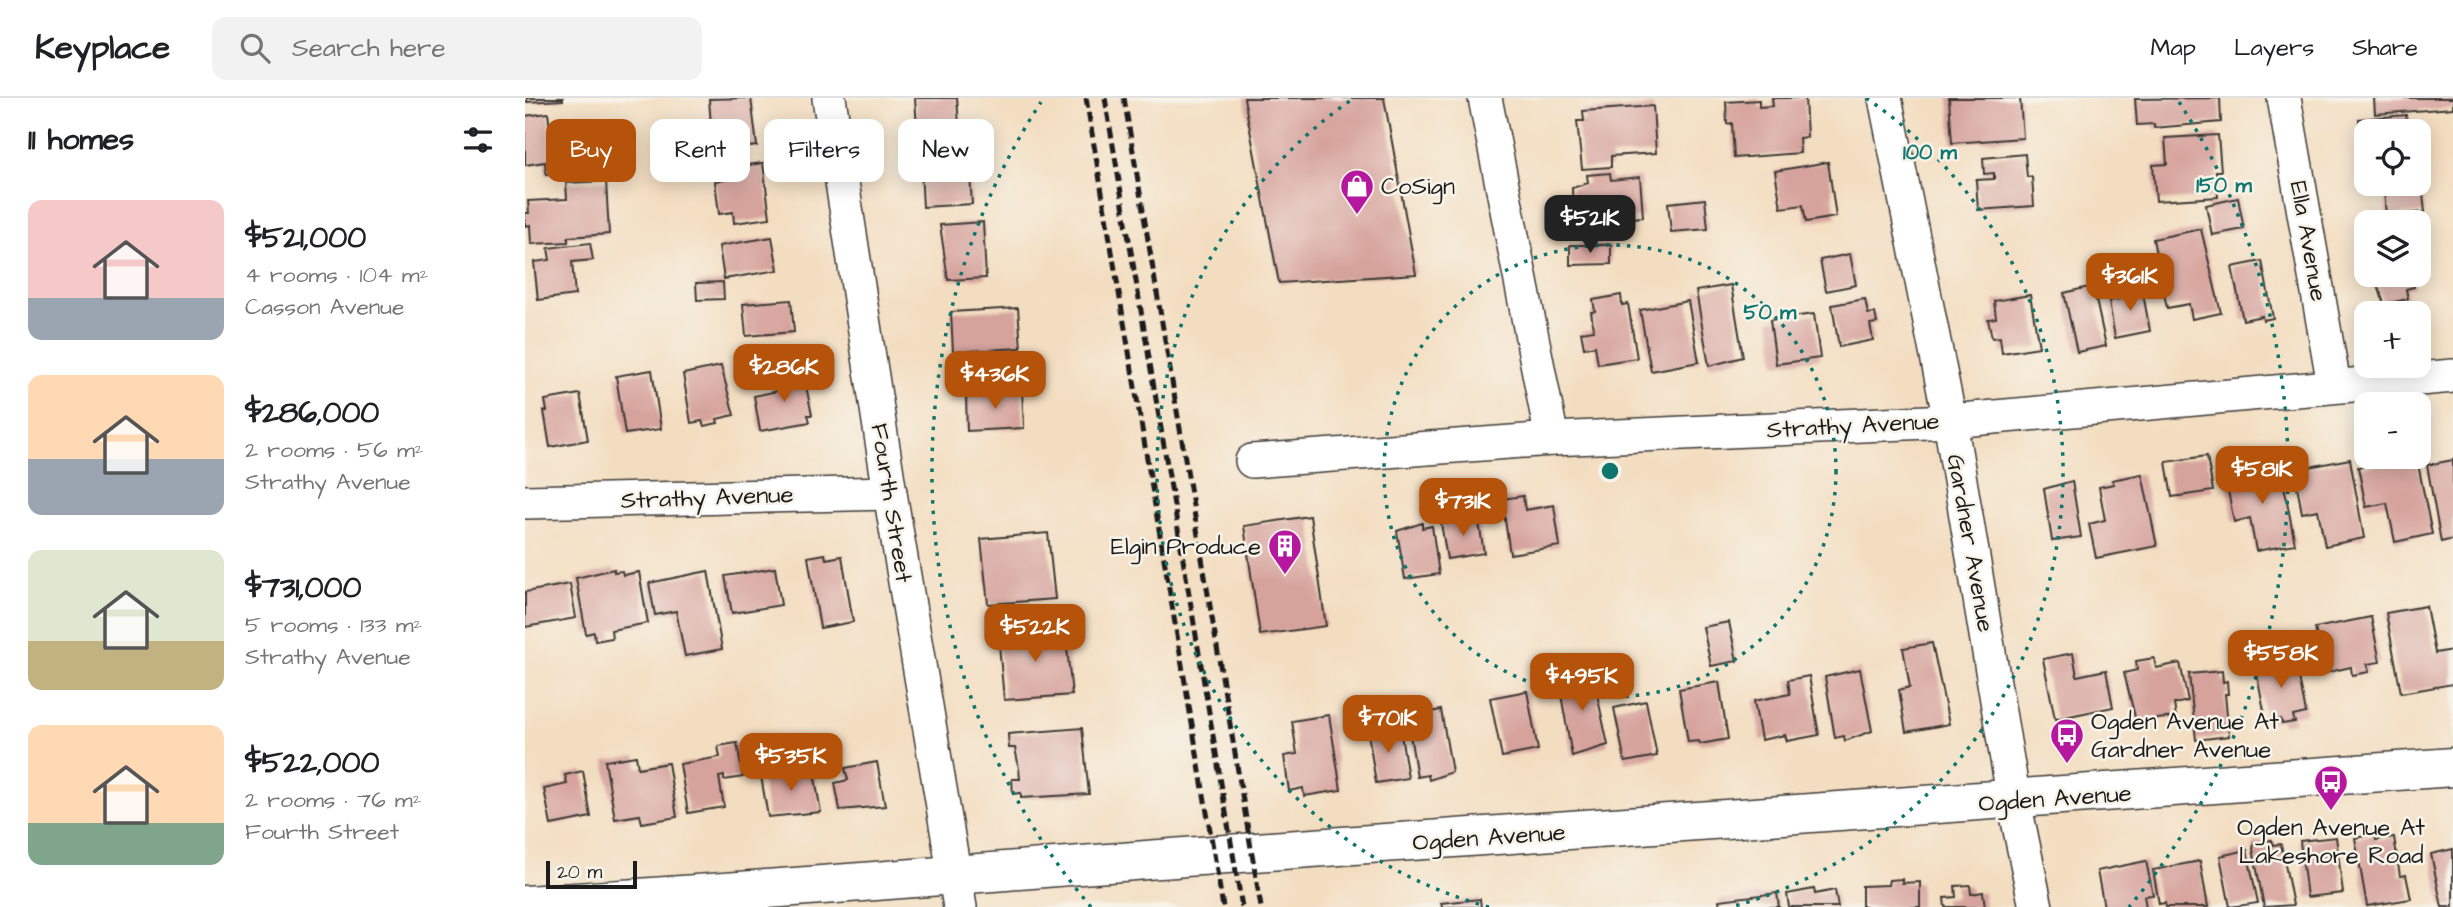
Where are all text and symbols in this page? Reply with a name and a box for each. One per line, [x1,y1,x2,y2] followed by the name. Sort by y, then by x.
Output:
[212,17,702,80] search box
[35,25,170,71] text: Keyplace
[236,29,274,67] icon: search
[292,30,445,66] text: Search here
[2151,31,2196,65] text: Map
[2234,31,2314,65] text: Layers
[2352,31,2418,65] text: Share
[28,119,134,161] text: 11 homes
[546,119,636,182] chip: Buy
[650,119,750,182] chip: Rent
[764,119,884,182] chip: Filters
[898,119,994,182] chip: New
[2354,119,2431,469] map controls
[2354,119,2431,196] button: locate
[459,121,497,159] icon: filters
[1903,138,1958,167] text: 100 m
[1338,167,1376,216] shop icon: CoSign
[1381,170,1455,205] place label: CoSign
[2196,171,2252,200] text: 150 m
[2281,178,2335,304] street label: Ella Avenue
[1541,195,1639,255] pin: $521K
[1560,202,1620,234] text: $521K
[2354,210,2431,287] button: layers
[245,217,366,259] text: $521,000
[84,228,168,312] icon: home
[2081,254,2179,313] pin: $361K
[245,259,428,291] text: 4 rooms · 104 m²
[2102,260,2158,292] text: $361K
[245,291,404,323] text: Casson Avenue
[1744,298,1797,327] text: 50 m
[2354,301,2431,378] button: +
[735,344,833,404] pin: $286K
[749,351,819,383] text: $286K
[946,352,1044,411] pin: $436K
[961,358,1029,390] text: $436K
[245,392,379,434] text: $286,000
[2354,392,2431,469] button: −
[84,403,168,487] icon: home
[1766,404,1940,448] street label: Strathy Avenue
[862,421,920,586] street label: Fourth Street
[245,434,423,466] text: 2 rooms · 56 m²
[2213,446,2311,506] pin: $581K
[1938,451,2002,635] street label: Gardner Avenue
[2232,453,2292,485] text: $581K
[1598,459,1622,483] centre of rings
[245,466,411,498] text: Strathy Avenue
[620,478,794,519] street label: Strathy Avenue
[1414,478,1512,538] pin: $731K
[1435,485,1491,517] text: $731K
[1266,527,1304,576] building icon: Elgin Produce
[1111,530,1261,565] place label: Elgin Produce
[245,567,361,609] text: $731,000
[84,578,168,662] icon: home
[986,604,1084,664] pin: $522K
[245,609,422,641] text: 5 rooms · 133 m²
[1000,611,1070,643] text: $522K
[2232,630,2330,690] pin: $558K
[2244,637,2318,669] text: $558K
[245,641,411,673] text: Strathy Avenue
[1533,654,1631,713] pin: $495K
[1546,660,1618,692] text: $495K
[1339,696,1437,755] pin: $701K
[1359,702,1417,734] text: $701K
[2091,705,2279,767] place label: Ogden Avenue At Gardner Avenue
[2048,716,2086,765] bus stop icon: Ogden Avenue At Gardner Avenue
[742,734,840,793] pin: $535K
[756,740,827,772] text: $535K
[245,742,379,784] text: $522,000
[84,753,168,837] icon: home
[2312,763,2350,812] bus stop icon: Ogden Avenue At Lakeshore Road
[1977,777,2133,822] street label: Ogden Avenue
[245,784,421,816] text: 2 rooms · 76 m²
[2237,811,2425,873] place label: Ogden Avenue At Lakeshore Road
[245,816,399,848] text: Fourth Street
[1411,816,1567,861] street label: Ogden Avenue
[546,858,637,890] scale bar
[557,859,602,886] text: 20 m

